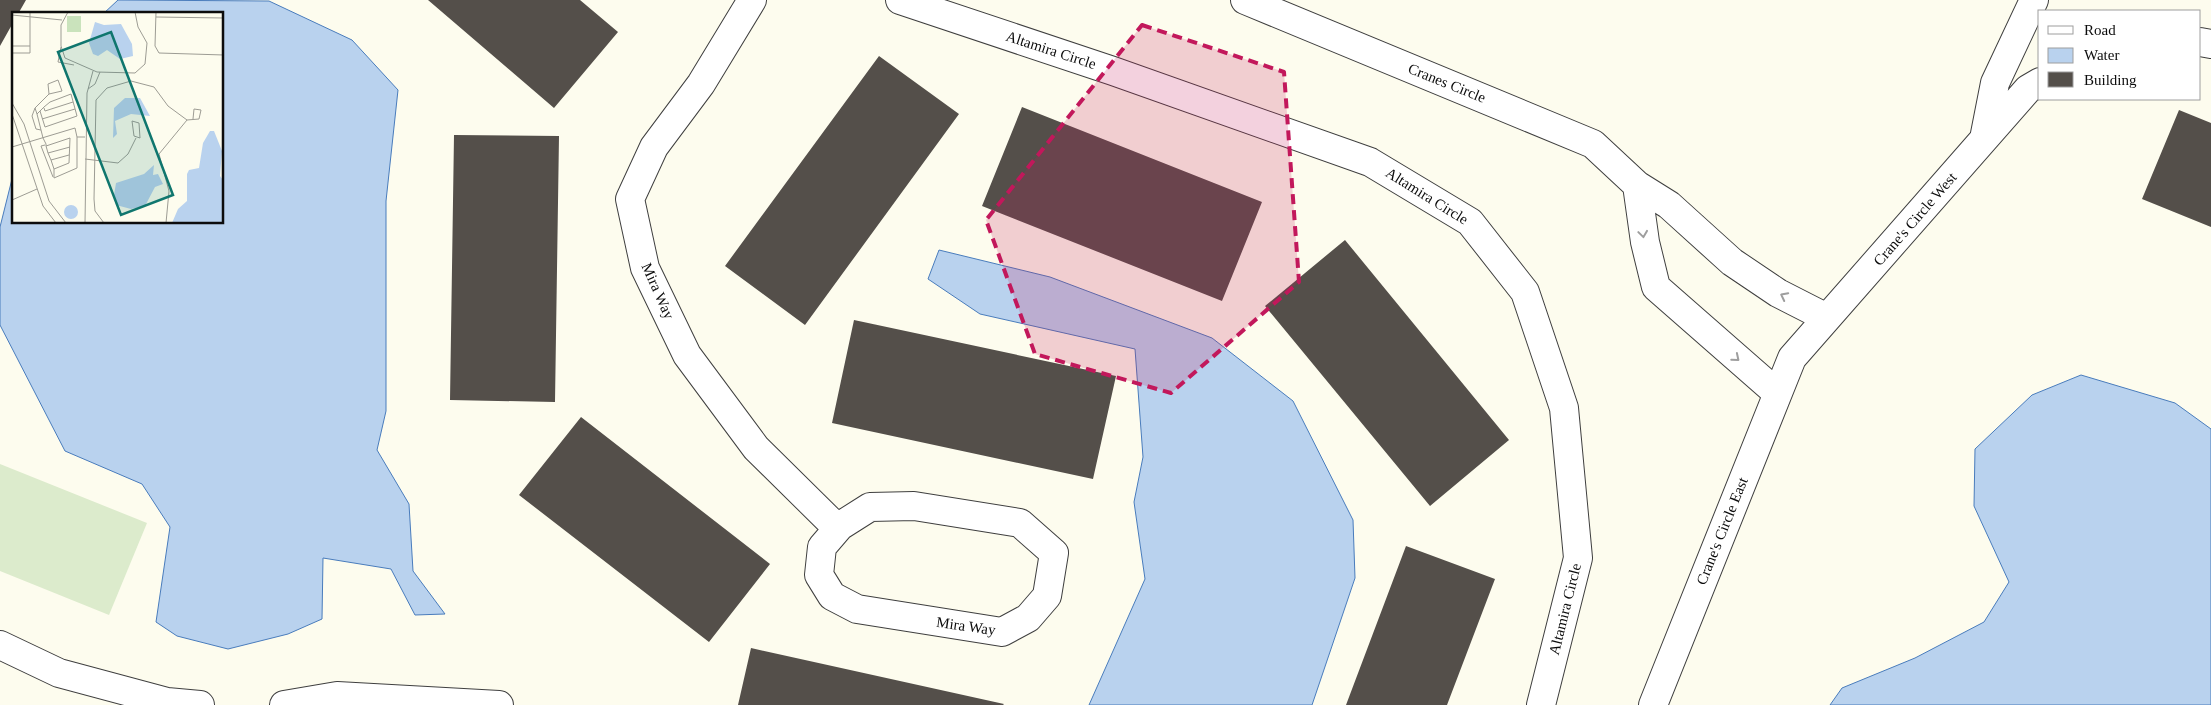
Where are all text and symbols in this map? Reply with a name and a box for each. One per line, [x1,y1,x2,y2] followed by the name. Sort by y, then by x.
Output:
[2038,10,2201,100] legend
[12,12,224,224] inset map
[2084,22,2116,38] text: Road
[1004,28,1098,72] street label: Altamira Circle
[2084,47,2119,63] text: Water
[1406,60,1488,106] street label: Cranes Circle
[2084,72,2137,88] text: Building
[1383,164,1471,228] street label: Altamira Circle
[1870,169,1960,269] street label: Crane's Circle West
[1638,229,1648,238] one-way arrow
[639,260,678,322] street label: Mira Way
[1780,292,1789,302] one-way arrow
[1731,353,1740,362] one-way arrow
[1693,474,1751,587] street label: Crane's Circle East
[1546,561,1584,656] street label: Altamira Circle
[935,614,997,638] street label: Mira Way

